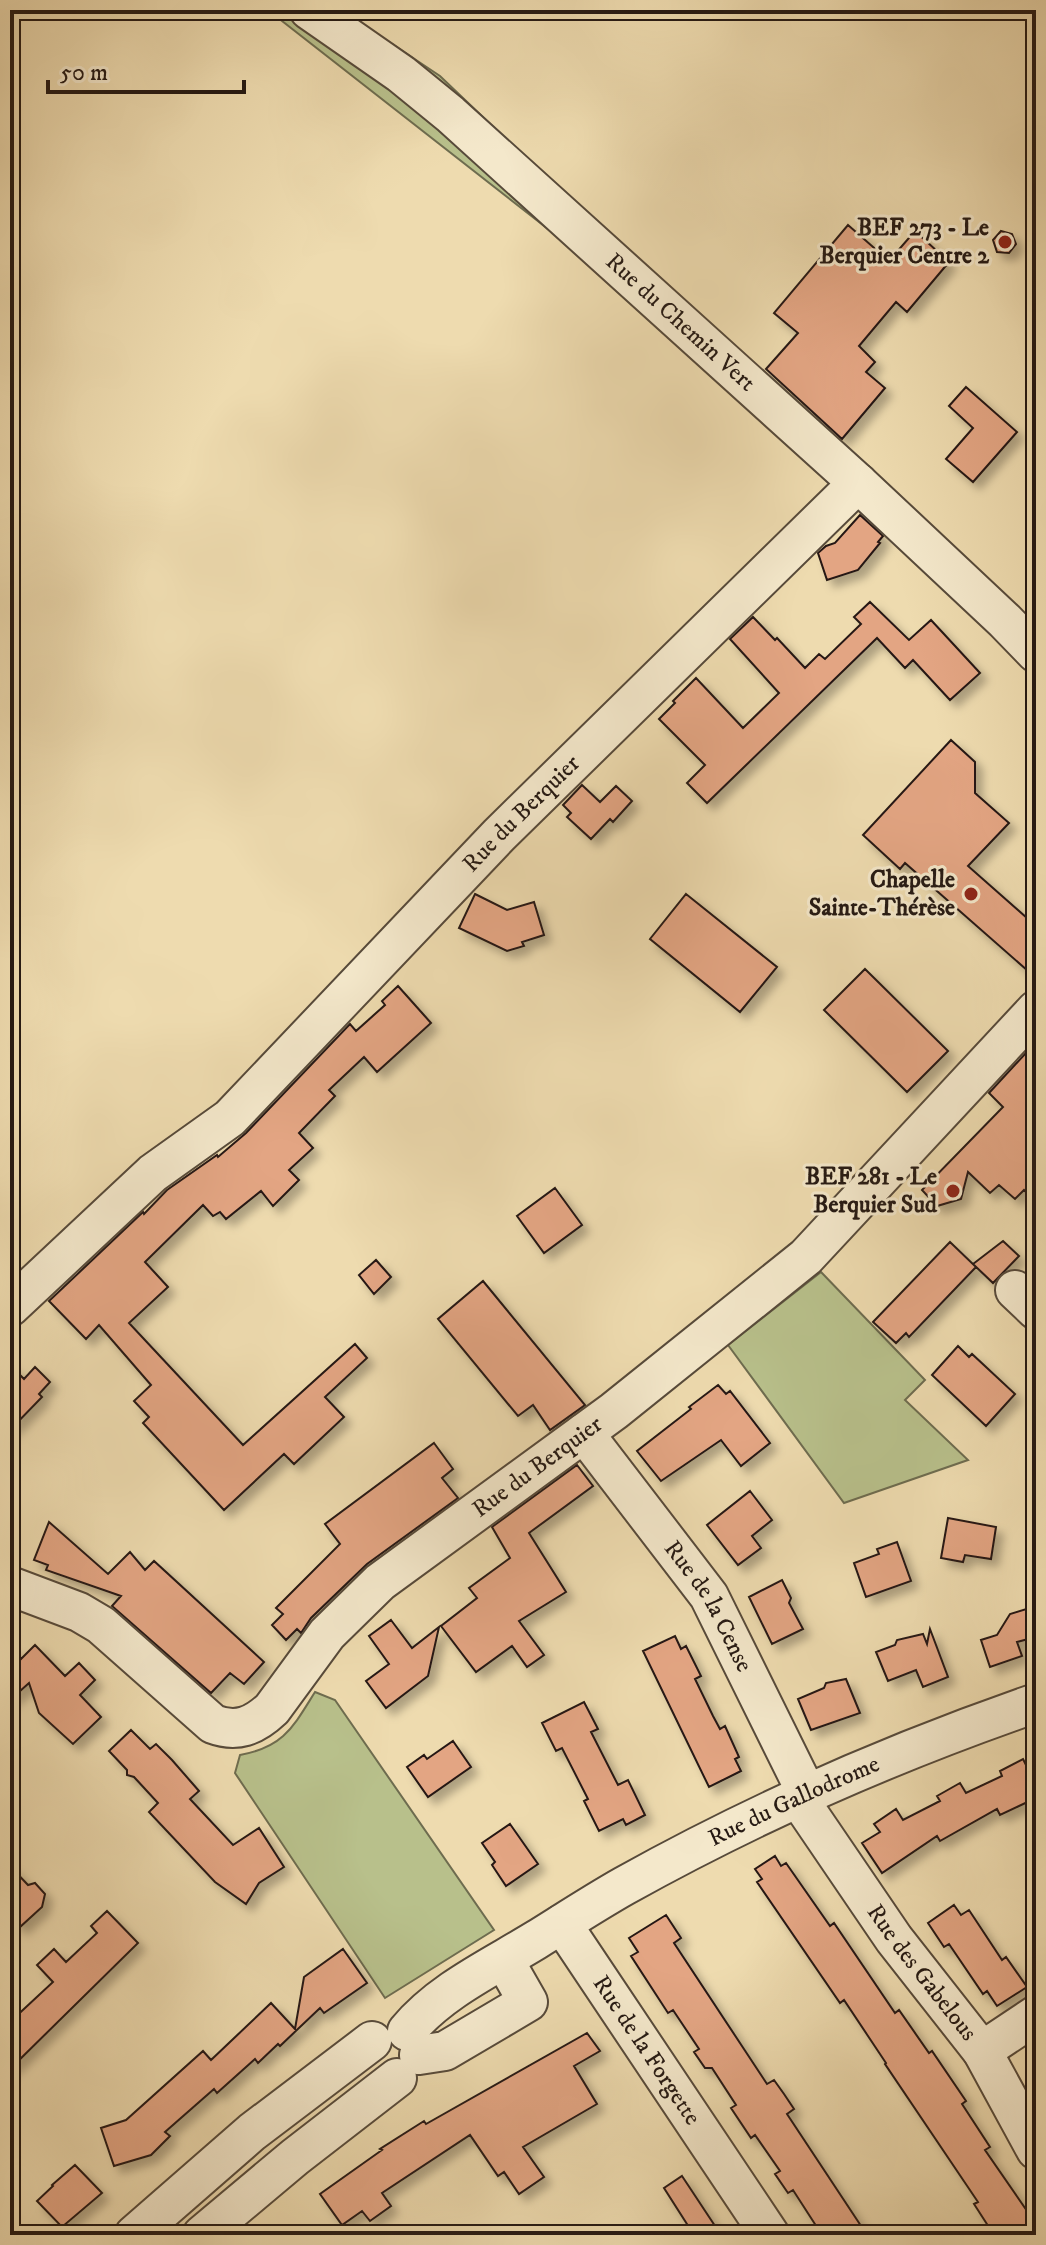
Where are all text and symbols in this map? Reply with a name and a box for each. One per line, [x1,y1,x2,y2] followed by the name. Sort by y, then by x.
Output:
[48,44,244,94] scale bar
[60,58,108,88] text: 50 m
[820,213,990,271] place label: BEF 273 - Le Berquier Centre 2
[996,233,1014,251] marker: BEF 273 - Le Berquier Centre 2
[599,247,762,398] street label: Rue du Chemin Vert
[456,749,587,879] street label: Rue du Berquier
[809,865,955,923] place label: Chapelle Sainte-Thérèse
[962,885,980,903] marker: Chapelle Sainte-Thérèse
[805,1162,938,1220] place label: BEF 281 - Le Berquier Sud
[944,1182,962,1200] marker: BEF 281 - Le Berquier Sud
[467,1409,609,1524] street label: Rue du Berquier
[657,1535,759,1677] street label: Rue de la Cense
[703,1749,884,1854] street label: Rue du Gallodrome
[860,1899,983,2047] street label: Rue des Gabelous
[586,1970,707,2131] street label: Rue de la Forgette

